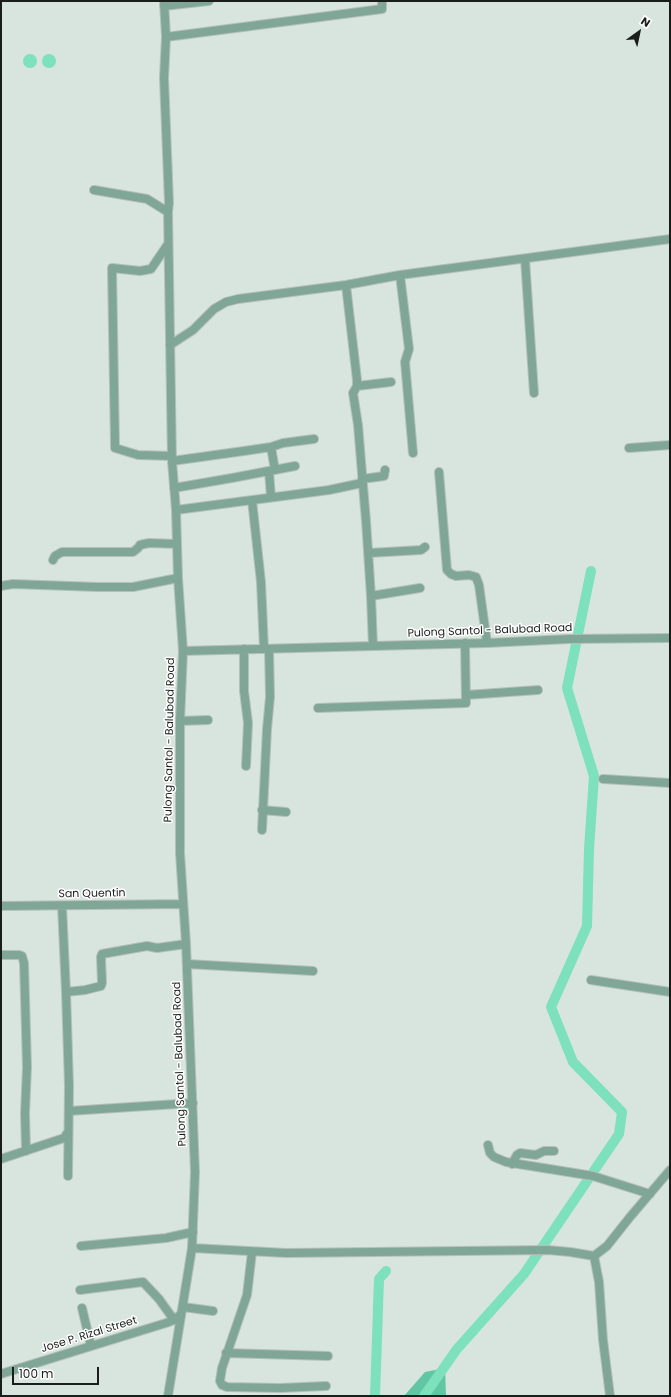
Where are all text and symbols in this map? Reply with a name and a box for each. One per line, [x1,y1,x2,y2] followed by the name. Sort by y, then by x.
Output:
[619,12,659,52] north arrow
[638,13,653,31] text: N
[407,622,573,640] street label: Pulong Santol - Balubad Road
[162,657,178,823] street label: Pulong Santol - Balubad Road
[58,887,126,901] street label: San Quentin
[171,981,189,1147] street label: Pulong Santol - Balubad Road
[39,1314,139,1356] street label: Jose P. Rizal Street
[14,1359,101,1385] scale bar
[19,1365,53,1382] text: 100 m

